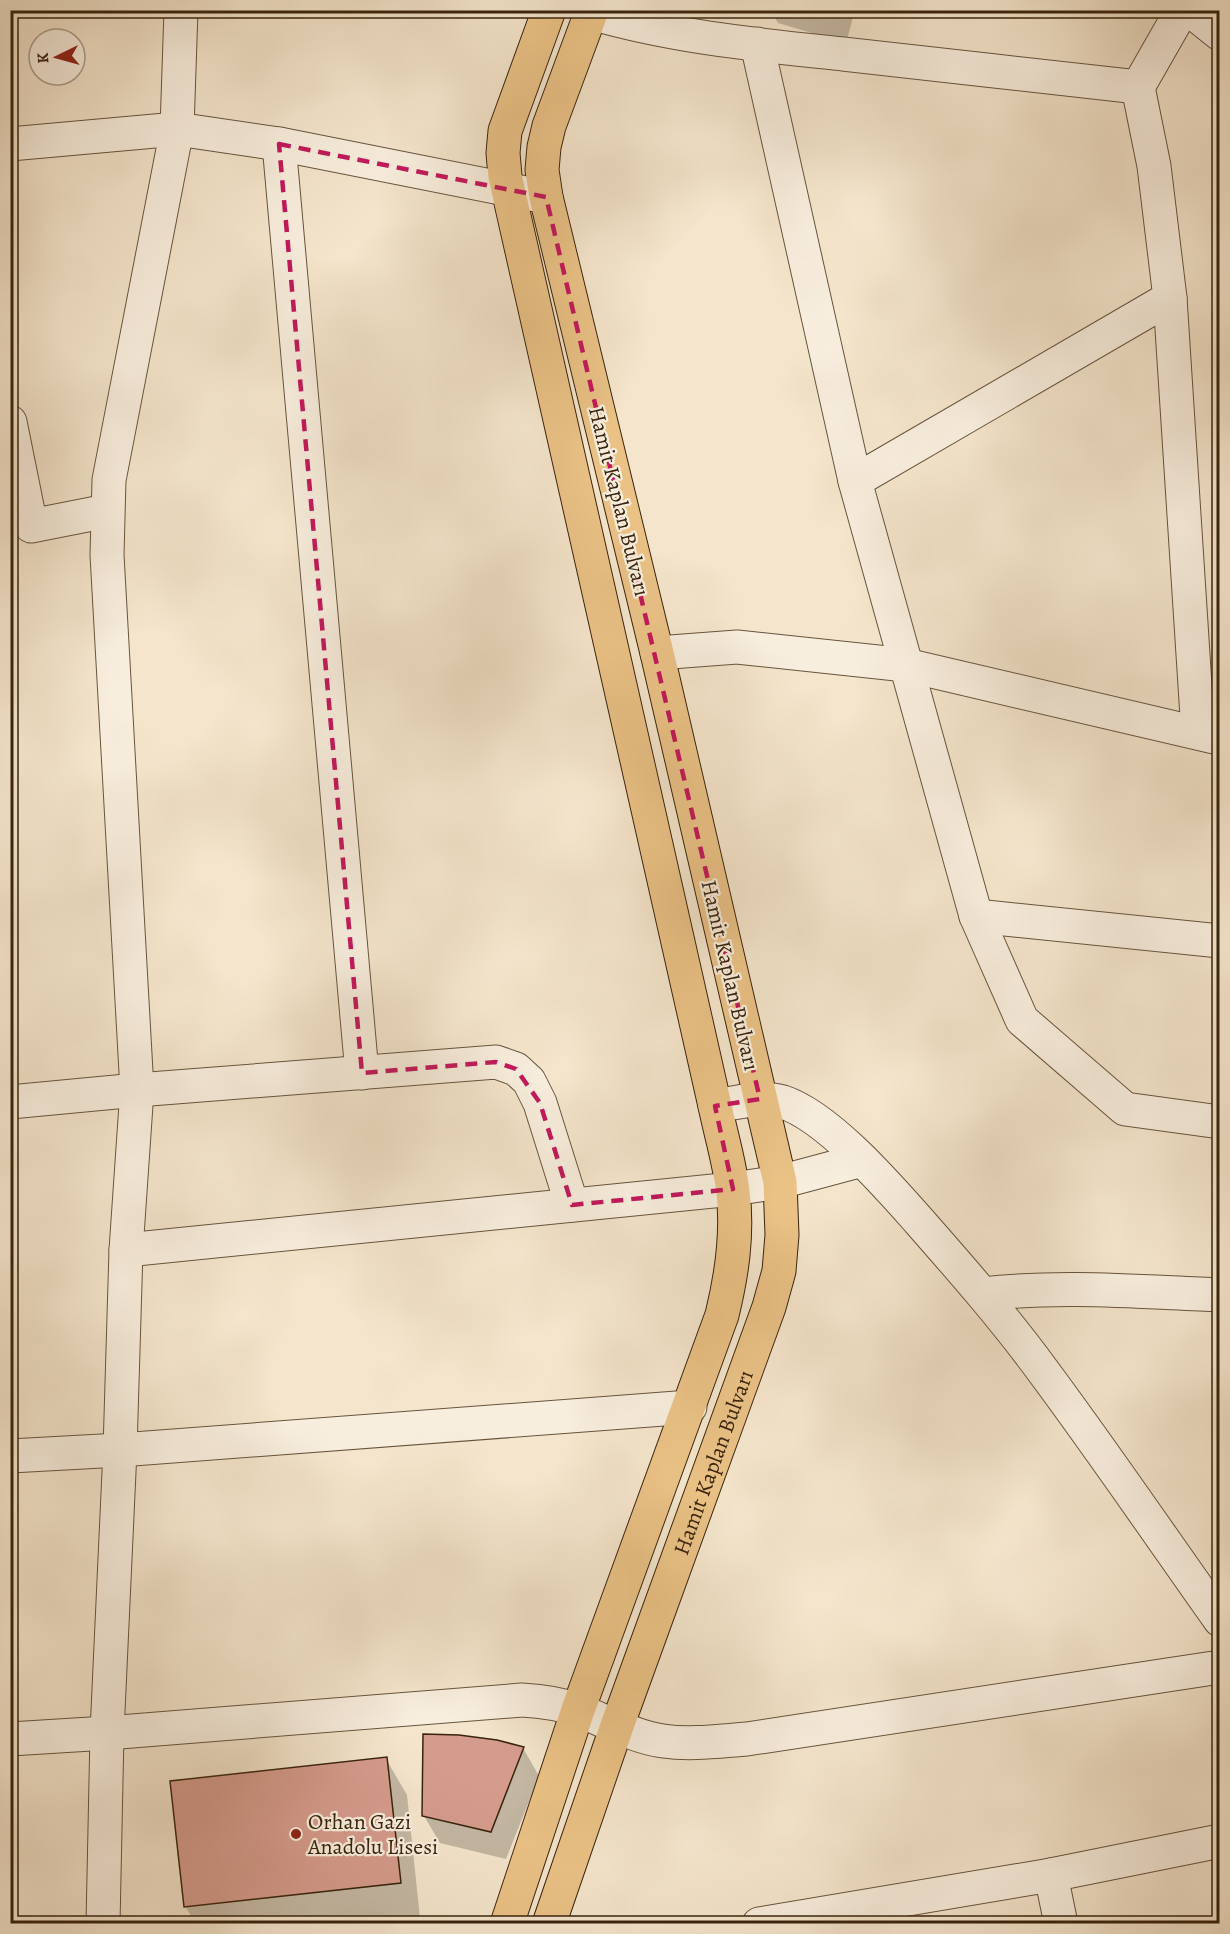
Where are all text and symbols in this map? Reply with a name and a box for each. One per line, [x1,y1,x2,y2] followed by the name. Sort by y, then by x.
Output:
[27,27,87,87] north arrow
[32,52,54,64] text: K
[581,403,657,599] street label: Hamit Kaplan Bulvarı
[694,877,767,1073] street label: Hamit Kaplan Bulvarı
[666,1366,761,1559] street label: Hamit Kaplan Bulvarı
[307,1807,438,1862] place label: Orhan Gazi Anadolu Lisesi
[289,1827,303,1841] marker: Orhan Gazi Anadolu Lisesi

